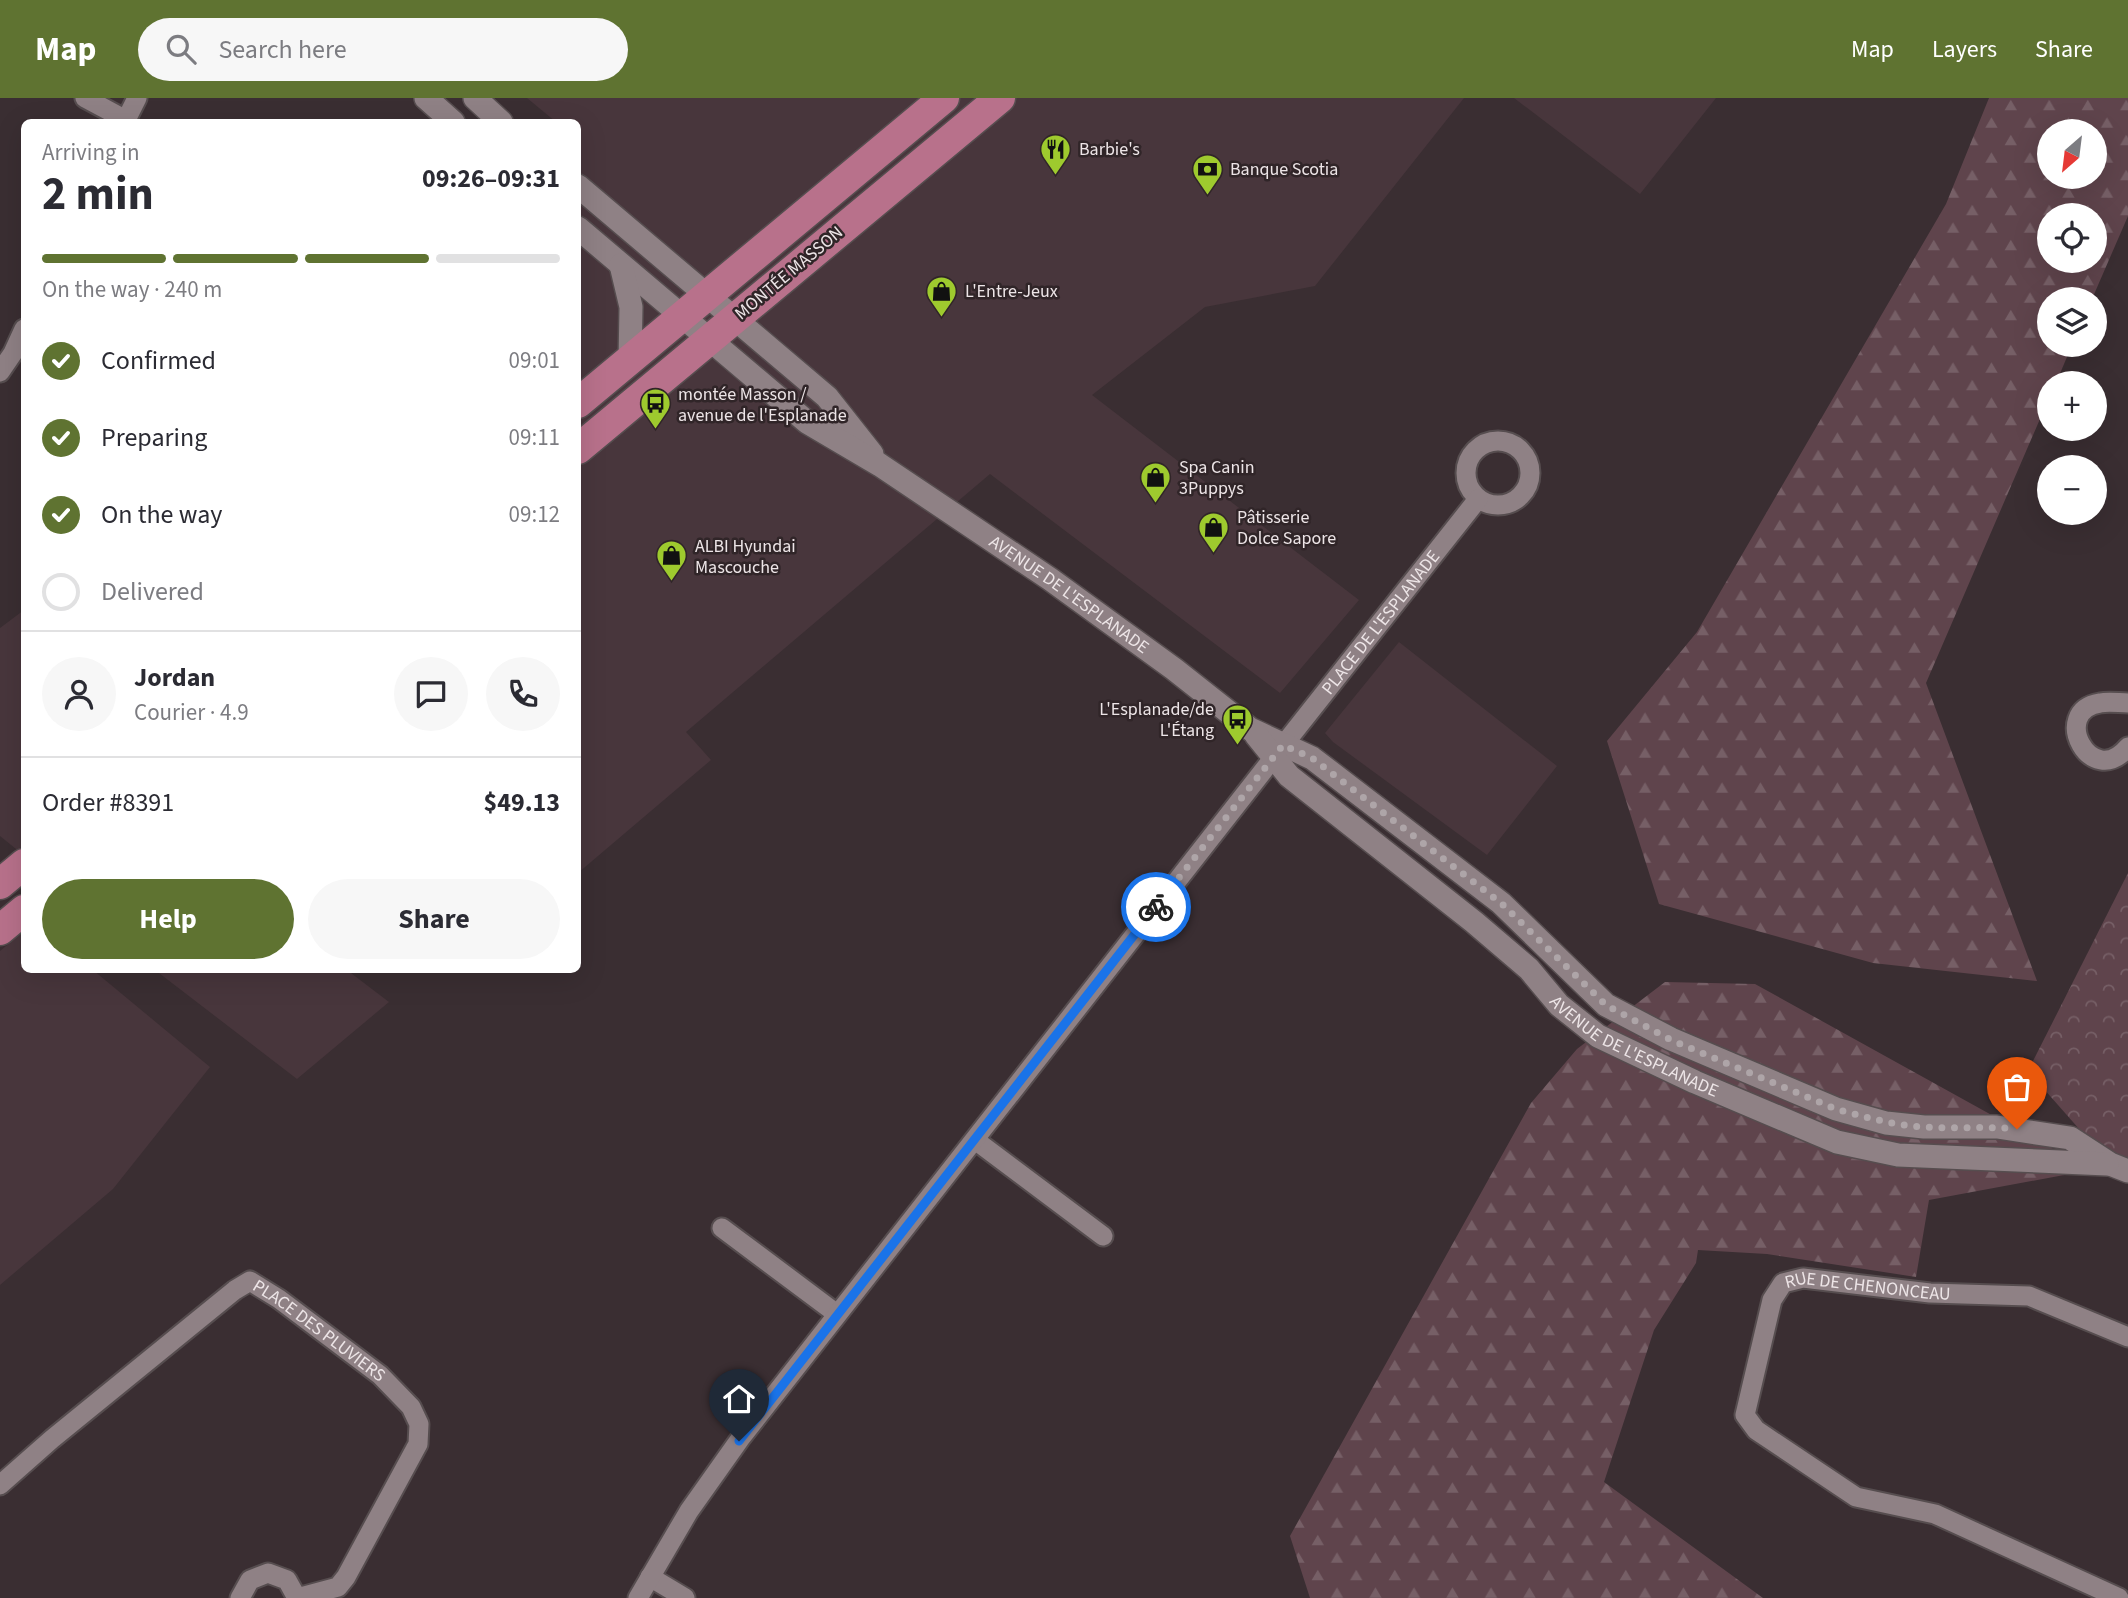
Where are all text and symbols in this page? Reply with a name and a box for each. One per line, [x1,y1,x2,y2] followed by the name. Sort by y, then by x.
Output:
[138,18,628,81] search box
[35,26,96,73] text: Map
[162,30,200,68] icon: search
[218,31,347,68] text: Search here
[1851,32,1894,67] text: Map
[1932,32,1997,67] text: Layers
[2035,32,2093,67] text: Share
[2037,119,2107,189] north arrow
[2037,119,2107,525] map controls
[1039,132,1073,176] restaurant icon: Barbie's
[42,136,140,169] text: Arriving in
[1079,137,1140,162] place label: Barbie's
[1190,152,1224,196] bank icon: Banque Scotia
[1230,157,1338,182] place label: Banque Scotia
[422,160,560,197] text: 09:26–09:31
[42,162,154,227] text: 2 min
[2037,203,2107,273] button: locate
[730,220,848,326] street label: MONTÉE MASSON
[42,273,222,306] text: On the way · 240 m
[925,274,959,318] shop icon: L'Entre-Jeux
[965,279,1058,304] place label: L'Entre-Jeux
[2037,287,2107,357] button: layers
[42,342,80,380] icon: check
[101,342,216,379] text: Confirmed
[509,344,560,377] text: 09:01
[2037,371,2107,441] button: +
[678,382,847,428] place label: montée Masson / avenue de l'Esplanade
[638,387,672,431] bus stop icon: montée Masson / avenue de l'Esplanade
[42,419,80,457] icon: check
[101,419,207,456] text: Preparing
[509,421,560,454] text: 09:11
[1179,455,1255,501] place label: Spa Canin 3Puppys
[2037,455,2107,525] button: −
[1139,460,1173,504] shop icon: Spa Canin 3Puppys
[42,496,80,534] icon: check
[101,496,222,533] text: On the way
[509,498,560,531] text: 09:12
[1237,505,1336,551] place label: Pâtisserie Dolce Sapore
[1197,510,1231,554] shop icon: Pâtisserie Dolce Sapore
[984,529,1154,659] street label: AVENUE DE L'ESPLANADE
[695,534,796,580] place label: ALBI Hyundai Mascouche
[655,539,689,583] shop icon: ALBI Hyundai Mascouche
[1316,545,1445,700] street label: PLACE DE L'ESPLANADE
[101,573,204,610] text: Delivered
[42,657,116,731] button: person
[394,657,468,731] button: chat
[486,657,560,731] button: phone
[134,659,215,696] text: Jordan
[134,696,249,729] text: Courier · 4.9
[1099,697,1214,743] place label: L'Esplanade/de L'Étang
[1220,702,1254,746] bus stop icon: L'Esplanade/de L'Étang
[42,784,174,821] text: Order #8391
[484,784,560,821] text: $49.13
[1121,872,1191,942] courier
[42,879,294,959] button: Help
[308,879,560,959] button: Share
[1137,888,1175,926] icon: bike
[1544,990,1722,1103] street label: AVENUE DE L'ESPLANADE
[1987,1057,2047,1129] pin
[1998,1068,2036,1106] icon: bag
[1782,1265,1951,1306] street label: RUE DE CHENONCEAU
[248,1273,391,1387] street label: PLACE DES PLUVIERS
[709,1369,769,1441] pin
[720,1380,758,1418] icon: home

